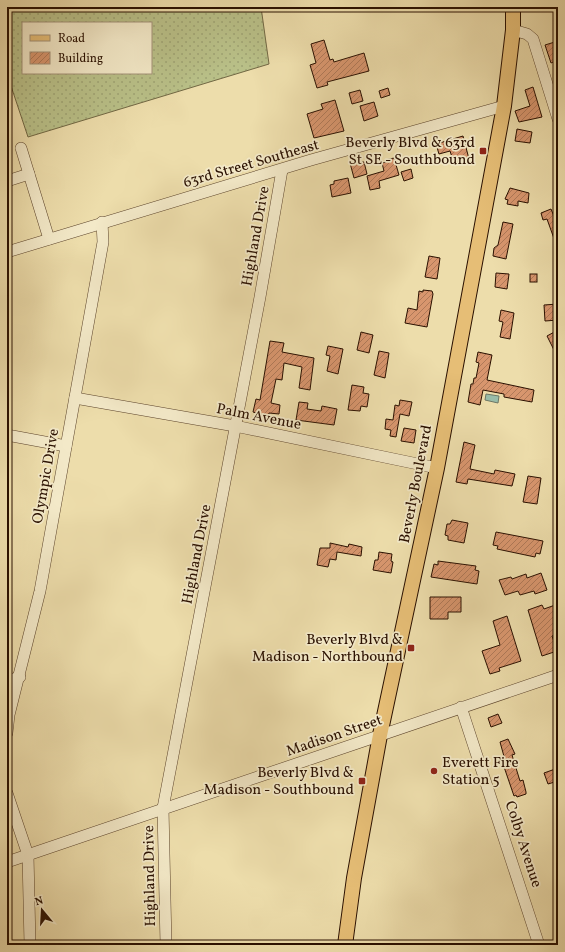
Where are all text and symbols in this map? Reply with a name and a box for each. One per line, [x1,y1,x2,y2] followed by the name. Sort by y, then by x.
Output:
[22,22,152,74] legend
[58,31,85,47] text: Road
[58,51,103,67] text: Building
[345,133,475,171] place label: Beverly Blvd & 63rd St SE - Southbound
[181,135,322,194] street label: 63rd Street Southeast
[478,146,488,156] marker: Beverly Blvd & 63rd St SE - Southbound
[237,184,276,288] street label: Highland Drive
[214,399,303,436] street label: Palm Avenue
[395,423,438,545] street label: Beverly Boulevard
[28,427,65,526] street label: Olympic Drive
[177,503,217,606] street label: Highland Drive
[252,630,403,668] place label: Beverly Blvd & Madison - Northbound
[406,643,416,653] marker: Beverly Blvd & Madison - Northbound
[284,710,385,763] street label: Madison Street
[442,753,519,791] place label: Everett Fire Station 5
[204,763,354,801] place label: Beverly Blvd & Madison - Southbound
[429,766,439,776] marker: Everett Fire Station 5
[357,776,367,786] marker: Beverly Blvd & Madison - Southbound
[499,798,546,890] street label: Colby Avenue
[139,825,162,927] street label: Highland Drive
[22,890,62,930] north arrow
[33,894,45,910] text: N

